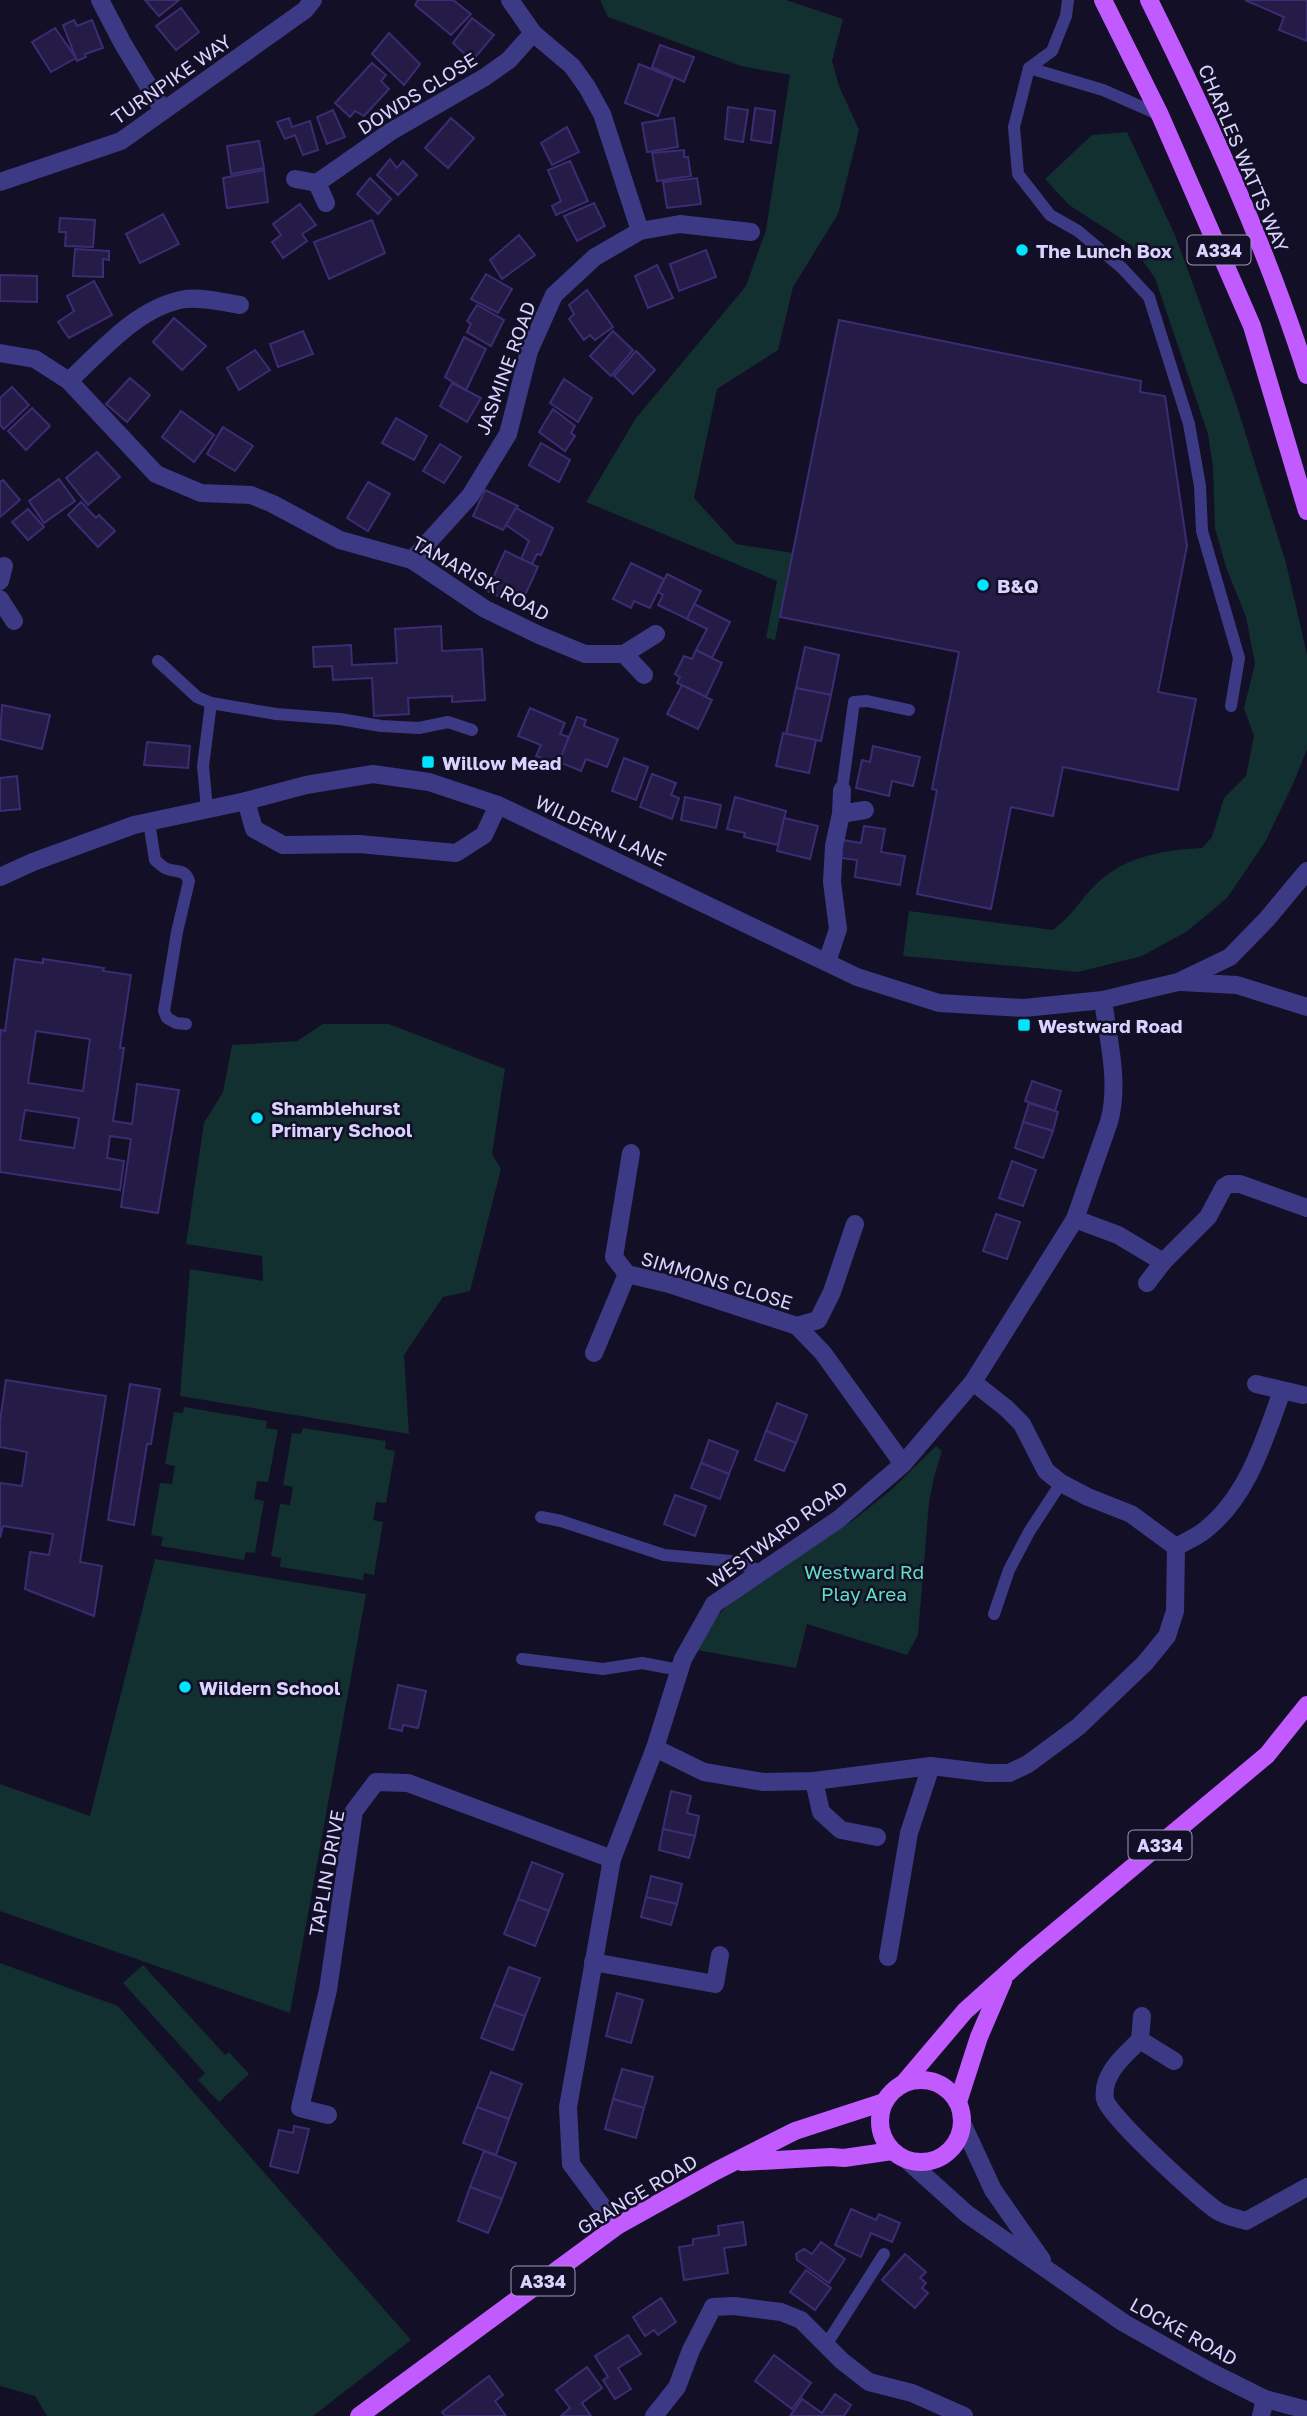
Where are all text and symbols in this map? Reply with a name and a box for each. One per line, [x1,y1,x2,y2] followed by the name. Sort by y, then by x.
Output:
[107,29,235,129] street label: TURNPIKE WAY
[353,47,481,139] street label: DOWDS CLOSE
[1194,61,1294,255] street label: CHARLES WATTS WAY
[1188,236,1250,264] road number: A334
[1036,239,1172,262] place label: The Lunch Box
[1014,242,1030,258] marker: The Lunch Box
[470,298,540,438] street label: JASMINE ROAD
[408,531,554,625] street label: TAMARISK ROAD
[997,574,1039,597] place label: B&Q
[975,577,991,593] marker: B&Q
[442,751,562,774] place label: Willow Mead
[420,754,436,770] marker: Willow Mead
[532,790,670,870] street label: WILDERN LANE
[1038,1014,1182,1037] place label: Westward Road
[1016,1017,1032,1033] marker: Westward Road
[271,1096,412,1141] place label: Shamblehurst Primary School
[249,1110,265,1126] marker: Shamblehurst Primary School
[639,1246,795,1314] street label: SIMMONS CLOSE
[702,1475,852,1593] street label: WESTWARD ROAD
[804,1560,924,1605] park label: Westward Rd Play Area
[199,1676,340,1699] place label: Wildern School
[177,1679,193,1695] marker: Wildern School
[304,1808,348,1938] street label: TAPLIN DRIVE
[1128,1830,1192,1859] road number: A334
[573,2149,701,2239] street label: GRANGE ROAD
[512,2266,574,2295] road number: A334
[1126,2292,1242,2370] street label: LOCKE ROAD

